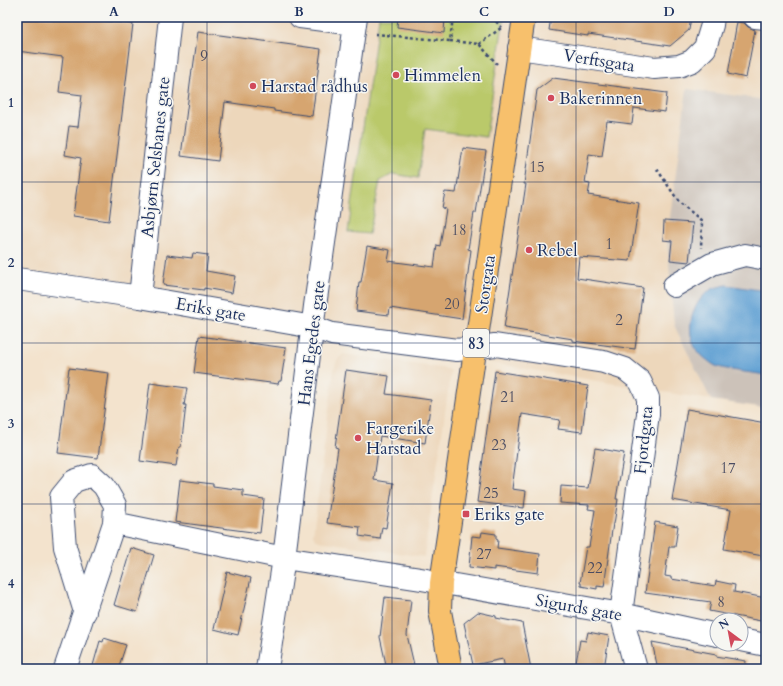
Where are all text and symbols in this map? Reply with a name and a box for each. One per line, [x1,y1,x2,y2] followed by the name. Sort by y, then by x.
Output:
[109,3,119,21] text: A
[294,3,304,21] text: B
[479,3,489,21] text: C
[663,3,675,21] text: D
[561,43,637,78] street label: Verftsgata
[200,46,208,66] house number: 9
[404,64,482,87] place label: Himmelen
[391,70,401,80] marker: Himmelen
[136,75,175,239] street label: Asbjørn Selsbanes gate
[261,75,368,98] place label: Harstad rådhus
[248,81,258,91] marker: Harstad rådhus
[559,87,643,110] place label: Bakerinnen
[546,93,556,103] marker: Bakerinnen
[8,94,14,112] text: 1
[529,157,545,177] house number: 15
[451,220,467,240] house number: 18
[605,234,613,254] house number: 1
[537,239,578,262] place label: Rebel
[524,245,534,255] marker: Rebel
[470,253,501,315] street label: Storgata
[8,254,15,272] text: 2
[292,279,331,407] street label: Hans Egedes gate
[174,292,248,327] street label: Eriks gate
[444,294,460,314] house number: 20
[615,310,623,330] house number: 2
[463,329,489,357] road number: 83
[500,387,516,407] house number: 21
[628,404,659,475] street label: Fjordgata
[8,415,15,433] text: 3
[366,417,434,460] place label: Fargerike Harstad
[353,433,363,443] marker: Fargerike Harstad
[491,435,507,455] house number: 23
[720,458,736,478] house number: 17
[483,483,499,503] house number: 25
[474,503,545,526] place label: Eriks gate
[461,509,471,519] marker: Eriks gate
[476,544,492,564] house number: 27
[587,558,603,578] house number: 22
[8,575,15,593] text: 4
[534,589,624,626] street label: Sigurds gate
[717,592,725,612] house number: 8
[709,612,749,652] north arrow
[716,615,732,633] text: N

